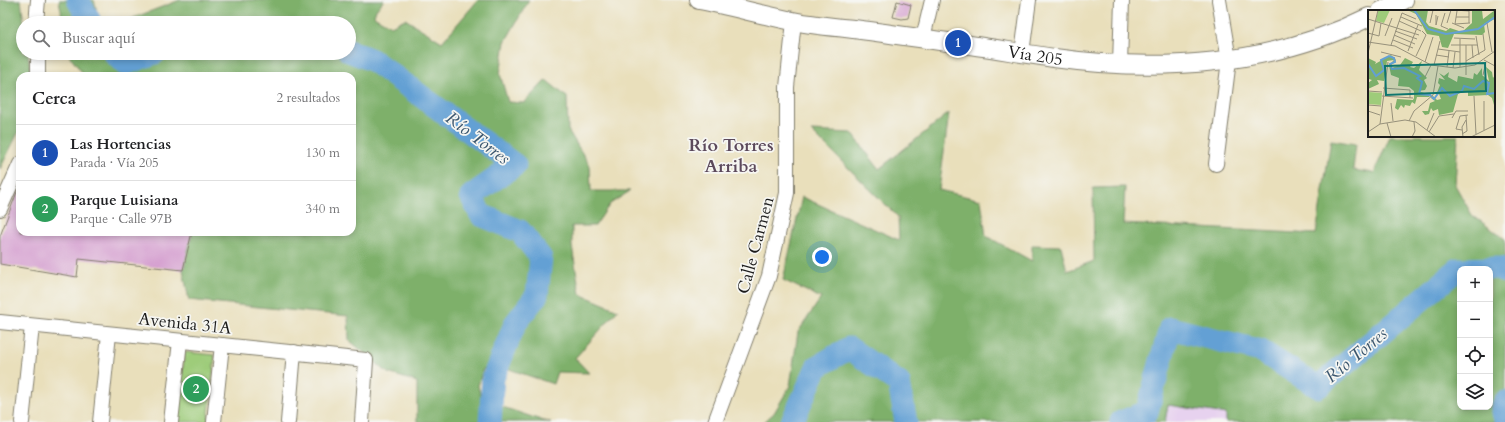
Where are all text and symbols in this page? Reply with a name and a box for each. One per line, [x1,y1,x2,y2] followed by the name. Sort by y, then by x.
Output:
[1368,10,1495,137] inset map
[16,16,356,60] search box
[30,27,52,49] icon: search
[62,28,135,48] text: Buscar aquí
[945,28,971,58] pin: 1
[1006,40,1064,71] street label: Vía 205
[32,87,76,110] text: Cerca
[276,89,340,107] text: 2 resultados
[440,106,515,171] water label: Río Torres
[688,133,774,179] district label: Río Torres Arriba
[70,134,171,154] text: Las Hortencias
[42,144,48,162] text: 1
[306,144,340,162] text: 130 m
[70,154,159,172] text: Parada · Vía 205
[70,190,179,210] text: Parque Luisiana
[731,194,780,296] street label: Calle Carmen
[42,200,48,218] text: 2
[306,200,340,218] text: 340 m
[70,210,172,228] text: Parque · Calle 97B
[812,247,832,267] your location
[1457,266,1493,410] map controls
[1457,266,1493,302] button: +
[1457,302,1493,338] button: −
[137,307,233,340] street label: Avenida 31A
[1320,322,1393,389] water label: Río Torres
[1457,338,1493,374] button: locate
[183,374,209,404] pin: 2
[1457,374,1493,410] button: layers

